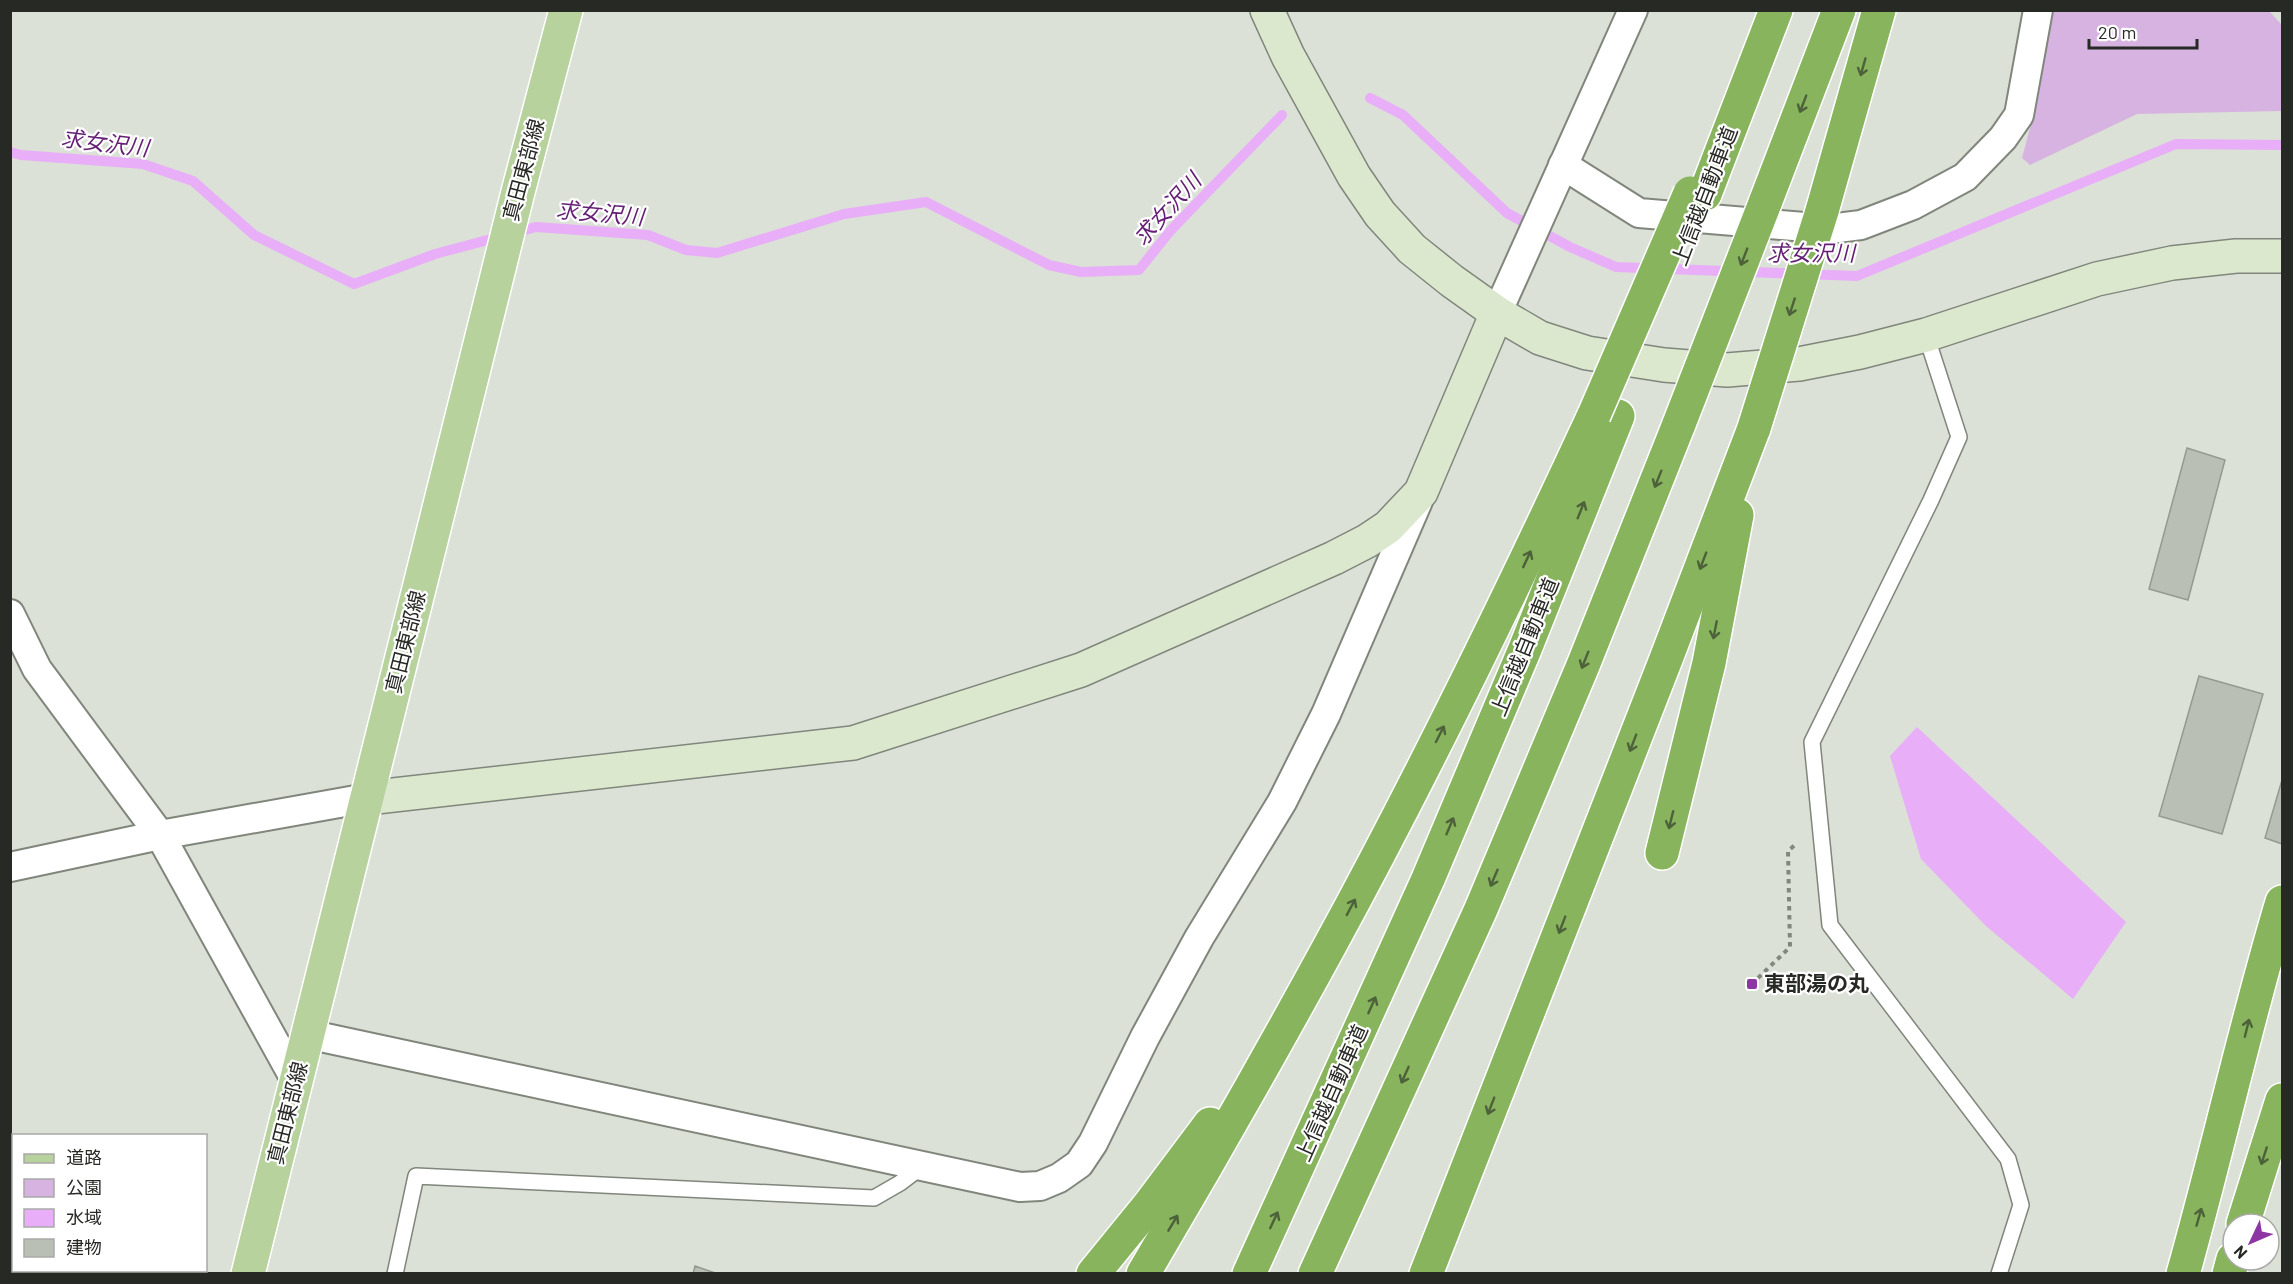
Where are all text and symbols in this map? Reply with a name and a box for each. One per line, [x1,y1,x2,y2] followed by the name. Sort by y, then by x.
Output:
[2089,12,2197,50] scale bar
[2098,21,2136,43] text: 20 m
[1857,57,1868,76] one-way arrow
[1797,95,1808,113] one-way arrow
[497,116,548,224] street label: 真田東部線
[1666,122,1742,269] street label: 上信越自動車道
[60,124,152,161] water label: 求女沢川
[1127,165,1207,250] water label: 求女沢川
[555,195,647,229] water label: 求女沢川
[1767,239,1857,265] water label: 求女沢川
[1738,247,1749,266] one-way arrow
[1786,297,1797,316] one-way arrow
[1652,469,1663,487] one-way arrow
[1576,501,1587,520] one-way arrow
[1522,551,1533,569] one-way arrow
[1697,551,1708,570] one-way arrow
[1484,574,1563,719] street label: 上信越自動車道
[380,588,429,696] street label: 真田東部線
[1709,619,1720,639] one-way arrow
[1579,650,1590,668] one-way arrow
[1435,725,1447,743] one-way arrow
[1627,733,1638,752] one-way arrow
[1664,810,1676,829] one-way arrow
[1445,817,1456,836] one-way arrow
[1488,868,1499,887] one-way arrow
[1345,898,1357,916] one-way arrow
[1556,915,1567,934] one-way arrow
[1764,970,1869,995] place label: 東部湯の丸
[1745,977,1759,991] marker: 東部湯の丸
[1366,996,1378,1014] one-way arrow
[2242,1019,2254,1038] one-way arrow
[1289,1020,1372,1165] street label: 上信越自動車道
[262,1059,311,1167] street label: 真田東部線
[1399,1066,1411,1084] one-way arrow
[1485,1097,1496,1115] one-way arrow
[12,1134,207,1272] legend
[66,1146,102,1168] text: 道路
[2258,1146,2269,1165] one-way arrow
[66,1176,102,1198] text: 公園
[66,1206,102,1228] text: 水域
[2194,1208,2205,1227] one-way arrow
[1268,1212,1280,1230] one-way arrow
[2221,1212,2281,1272] north arrow
[1167,1215,1179,1232] one-way arrow
[66,1236,102,1258] text: 建物
[2229,1242,2250,1263] text: N

